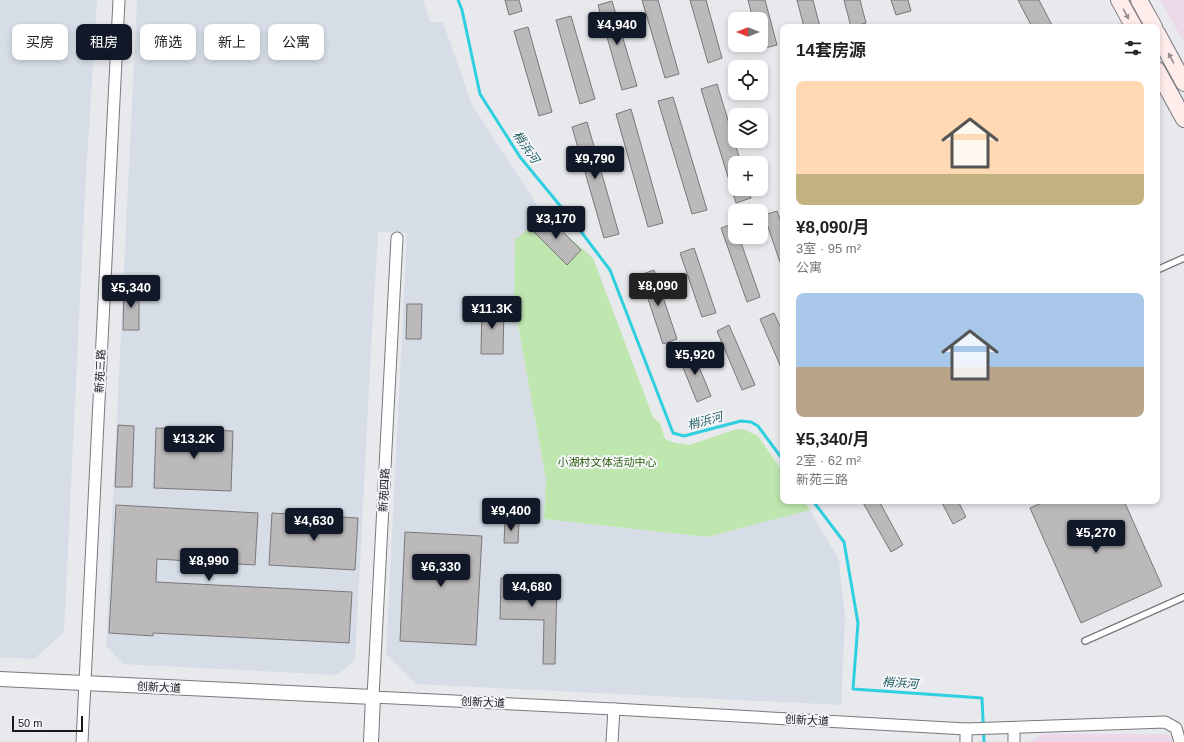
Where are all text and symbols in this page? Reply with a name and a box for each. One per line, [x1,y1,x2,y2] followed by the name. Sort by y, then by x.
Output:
[1123,8,1130,19] one-way arrow
[584,12,650,46] pin: ¥4,940
[728,12,768,52] north arrow
[728,12,768,244] map controls
[597,17,637,32] text: ¥4,940
[12,24,68,60] chip: 买房
[76,24,132,60] chip: 租房
[140,24,196,60] chip: 筛选
[204,24,260,60] chip: 新上
[268,24,324,60] chip: 公寓
[1122,37,1144,59] icon: filters
[796,41,866,60] text: 14套房源
[1167,52,1174,63] one-way arrow
[728,60,768,100] button: locate
[934,107,1006,179] icon: home
[728,108,768,148] button: layers
[510,128,543,167] water label: 梢浜河
[562,146,628,180] pin: ¥9,790
[575,151,615,166] text: ¥9,790
[728,156,768,196] button: +
[728,204,768,244] button: −
[523,206,589,240] pin: ¥3,170
[536,211,576,226] text: ¥3,170
[796,218,870,237] text: ¥8,090/月
[796,241,861,256] text: 3室 · 95 m²
[796,260,822,275] text: 公寓
[625,273,691,307] pin: ¥8,090
[98,275,164,309] pin: ¥5,340
[638,278,678,293] text: ¥8,090
[111,280,151,295] text: ¥5,340
[459,296,525,330] pin: ¥11.3K
[471,301,513,316] text: ¥11.3K
[934,319,1006,391] icon: home
[662,342,728,376] pin: ¥5,920
[675,347,715,362] text: ¥5,920
[93,349,107,393] street label: 新苑三路
[686,409,726,432] water label: 梢浜河
[161,426,227,460] pin: ¥13.2K
[796,430,870,449] text: ¥5,340/月
[173,431,215,446] text: ¥13.2K
[796,453,861,468] text: 2室 · 62 m²
[558,456,657,468] park label: 小湖村文体活动中心
[377,468,391,512] street label: 新苑四路
[796,472,848,487] text: 新苑三路
[478,498,544,532] pin: ¥9,400
[491,503,531,518] text: ¥9,400
[281,508,347,542] pin: ¥4,630
[294,513,334,528] text: ¥4,630
[1063,520,1129,554] pin: ¥5,270
[1076,525,1116,540] text: ¥5,270
[176,548,242,582] pin: ¥8,990
[189,553,229,568] text: ¥8,990
[408,554,474,588] pin: ¥6,330
[421,559,461,574] text: ¥6,330
[499,574,565,608] pin: ¥4,680
[512,579,552,594] text: ¥4,680
[882,675,920,691] water label: 梢浜河
[137,680,181,694] street label: 创新大道
[461,695,505,709] street label: 创新大道
[785,713,829,727] street label: 创新大道
[12,714,83,733] scale bar
[18,717,42,729] text: 50 m

